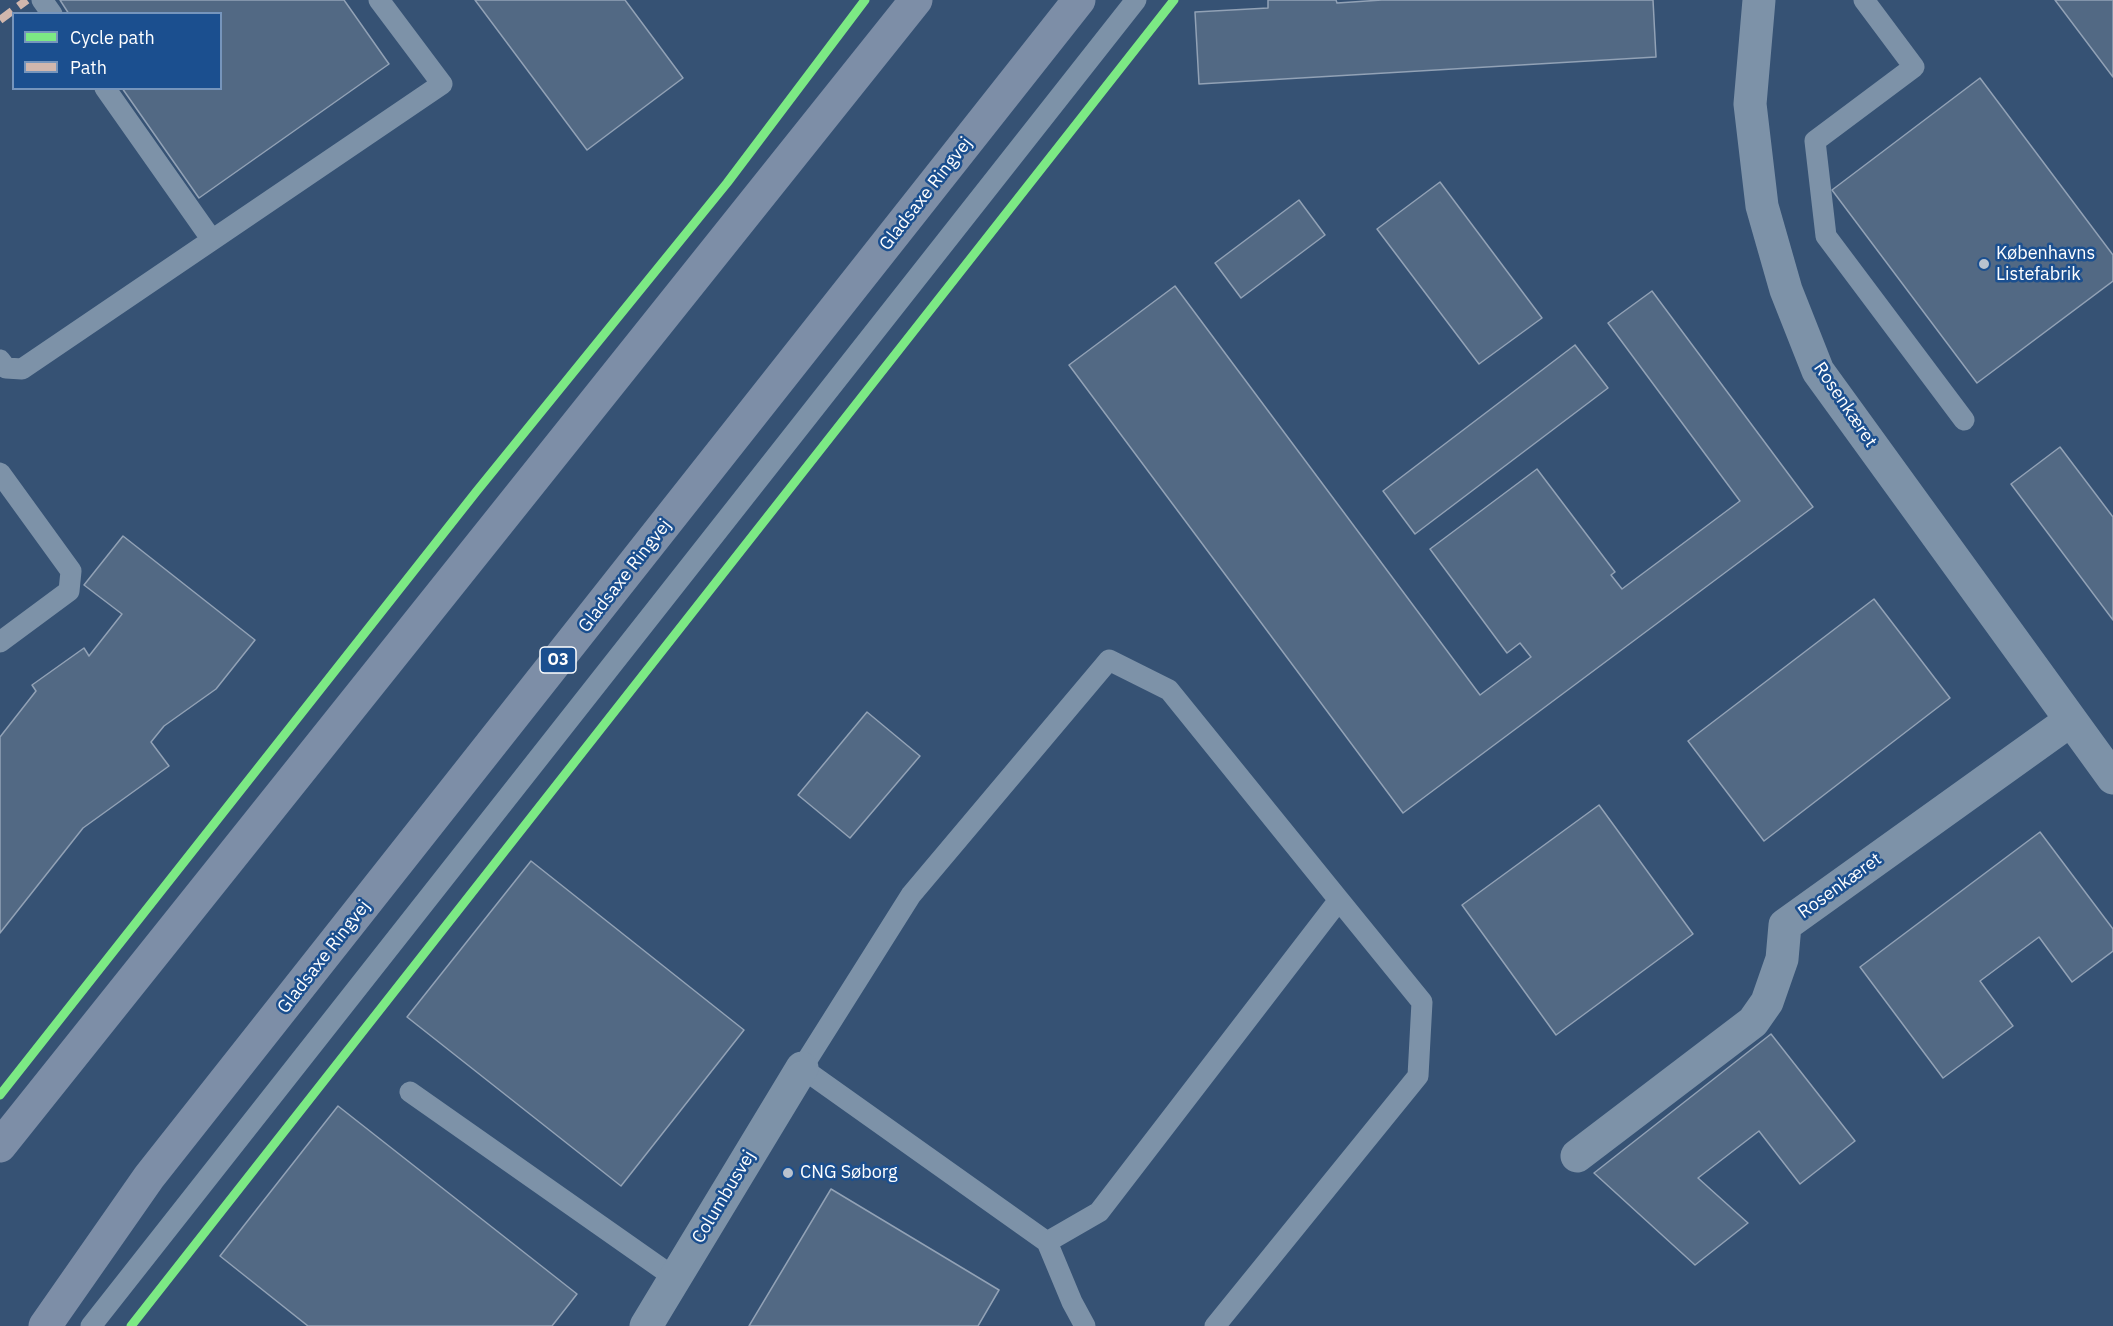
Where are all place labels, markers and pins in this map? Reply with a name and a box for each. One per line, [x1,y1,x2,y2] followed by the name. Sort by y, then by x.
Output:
[1996,243,2095,286] place label: Københavns Listefabrik
[1977,257,1991,271] marker: Københavns Listefabrik
[800,1162,898,1184] place label: CNG Søborg
[781,1166,795,1180] marker: CNG Søborg

